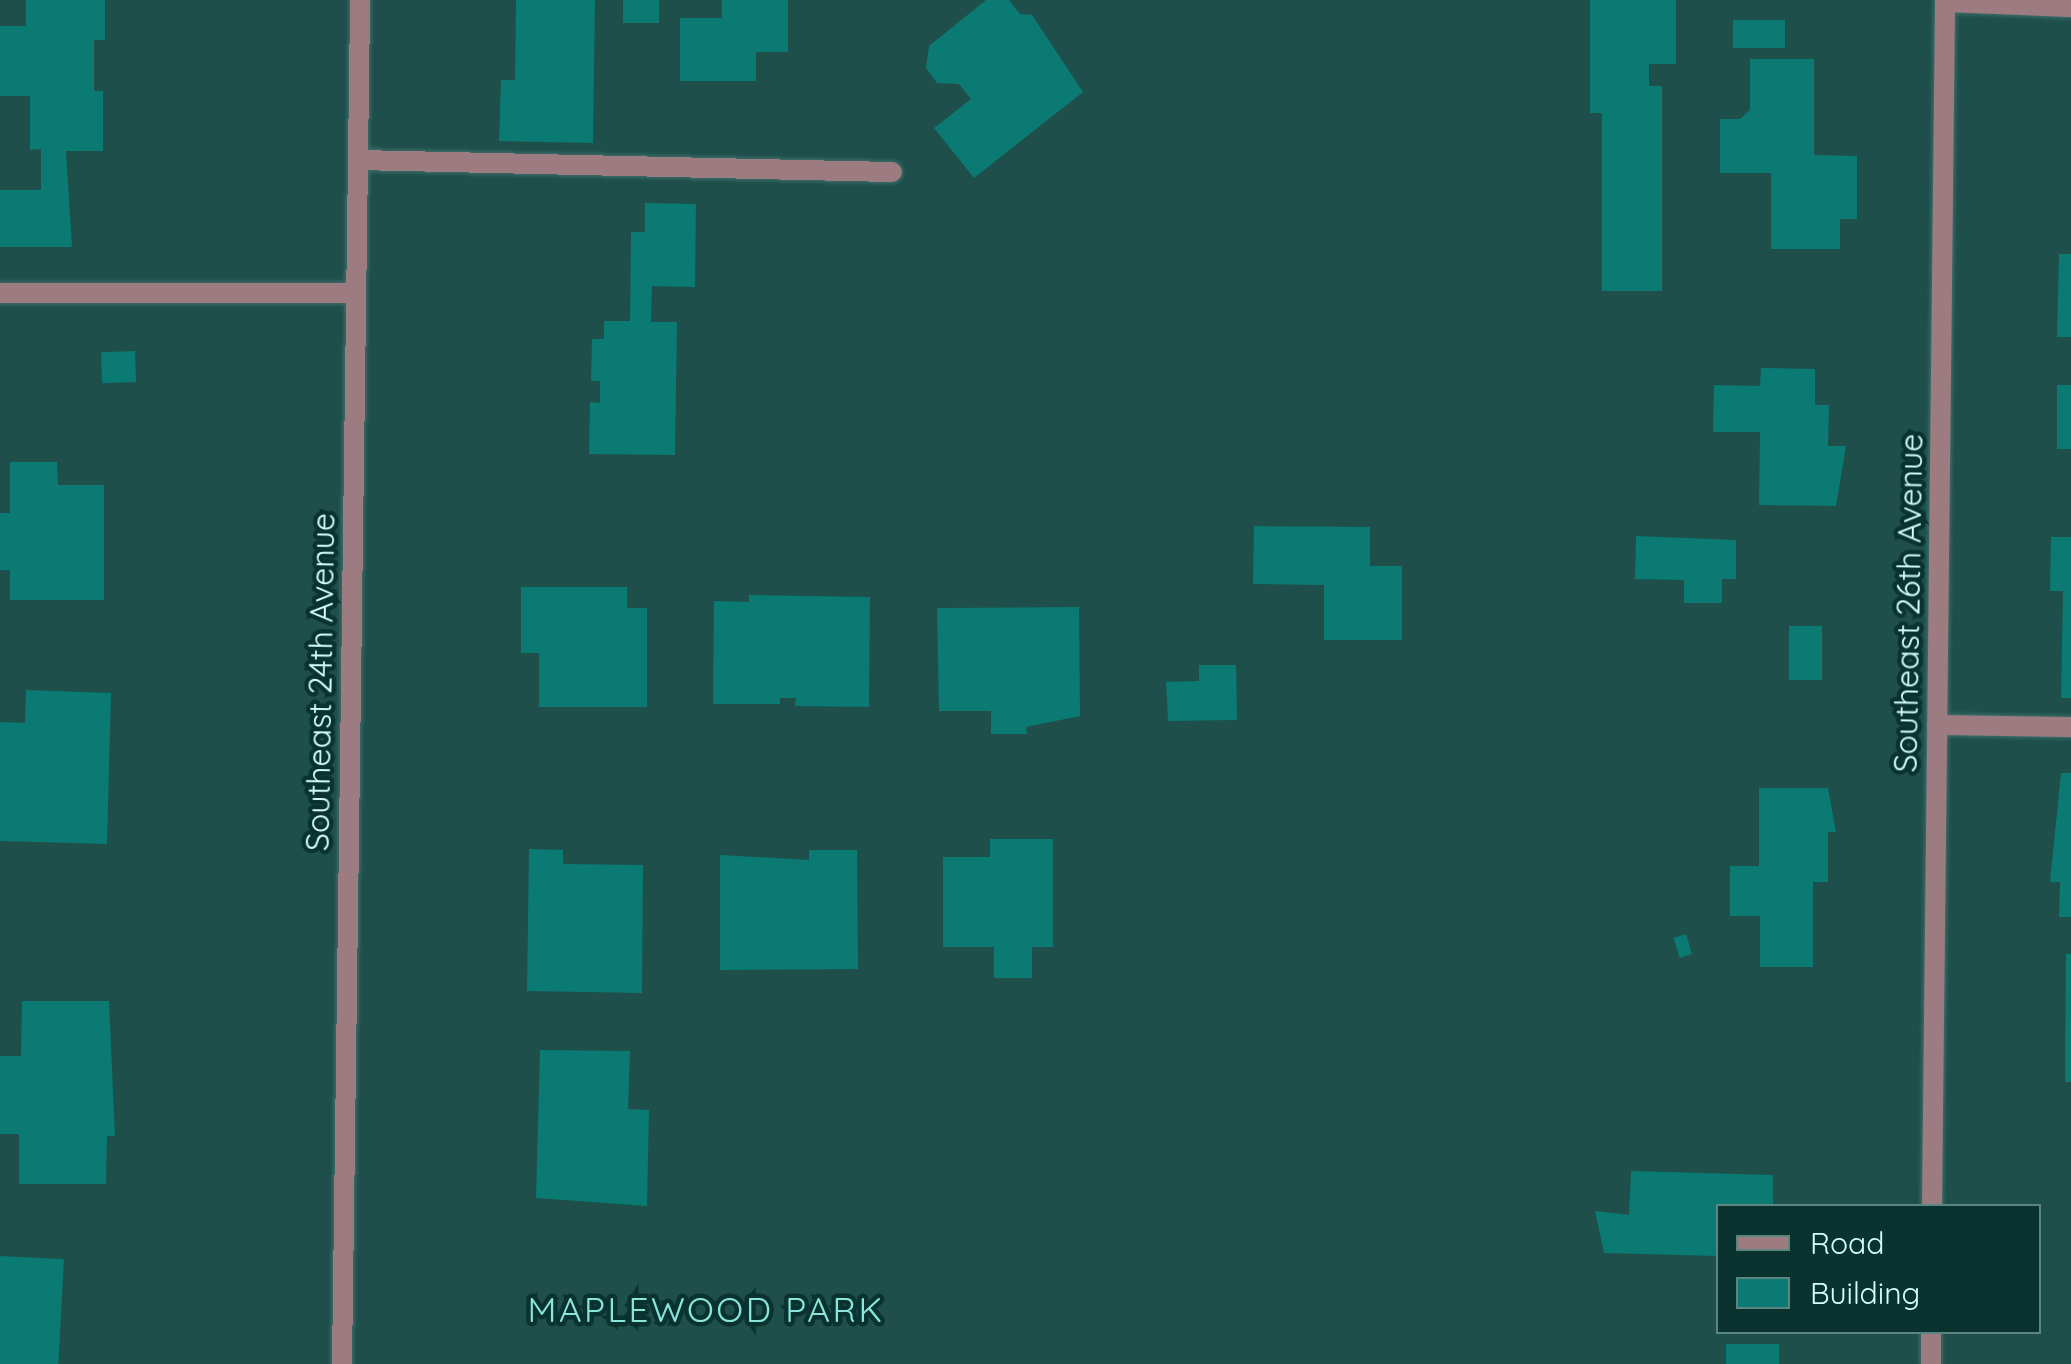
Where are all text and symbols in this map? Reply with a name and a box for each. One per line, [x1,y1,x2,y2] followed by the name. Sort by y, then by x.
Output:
[1886,433,1930,773] street label: Southeast 26th Avenue
[298,513,342,851] street label: Southeast 24th Avenue
[1716,1204,2041,1334] legend
[1810,1224,1884,1262] text: Road
[1810,1274,1920,1312] text: Building
[527,1288,885,1330] district label: MAPLEWOOD PARK

